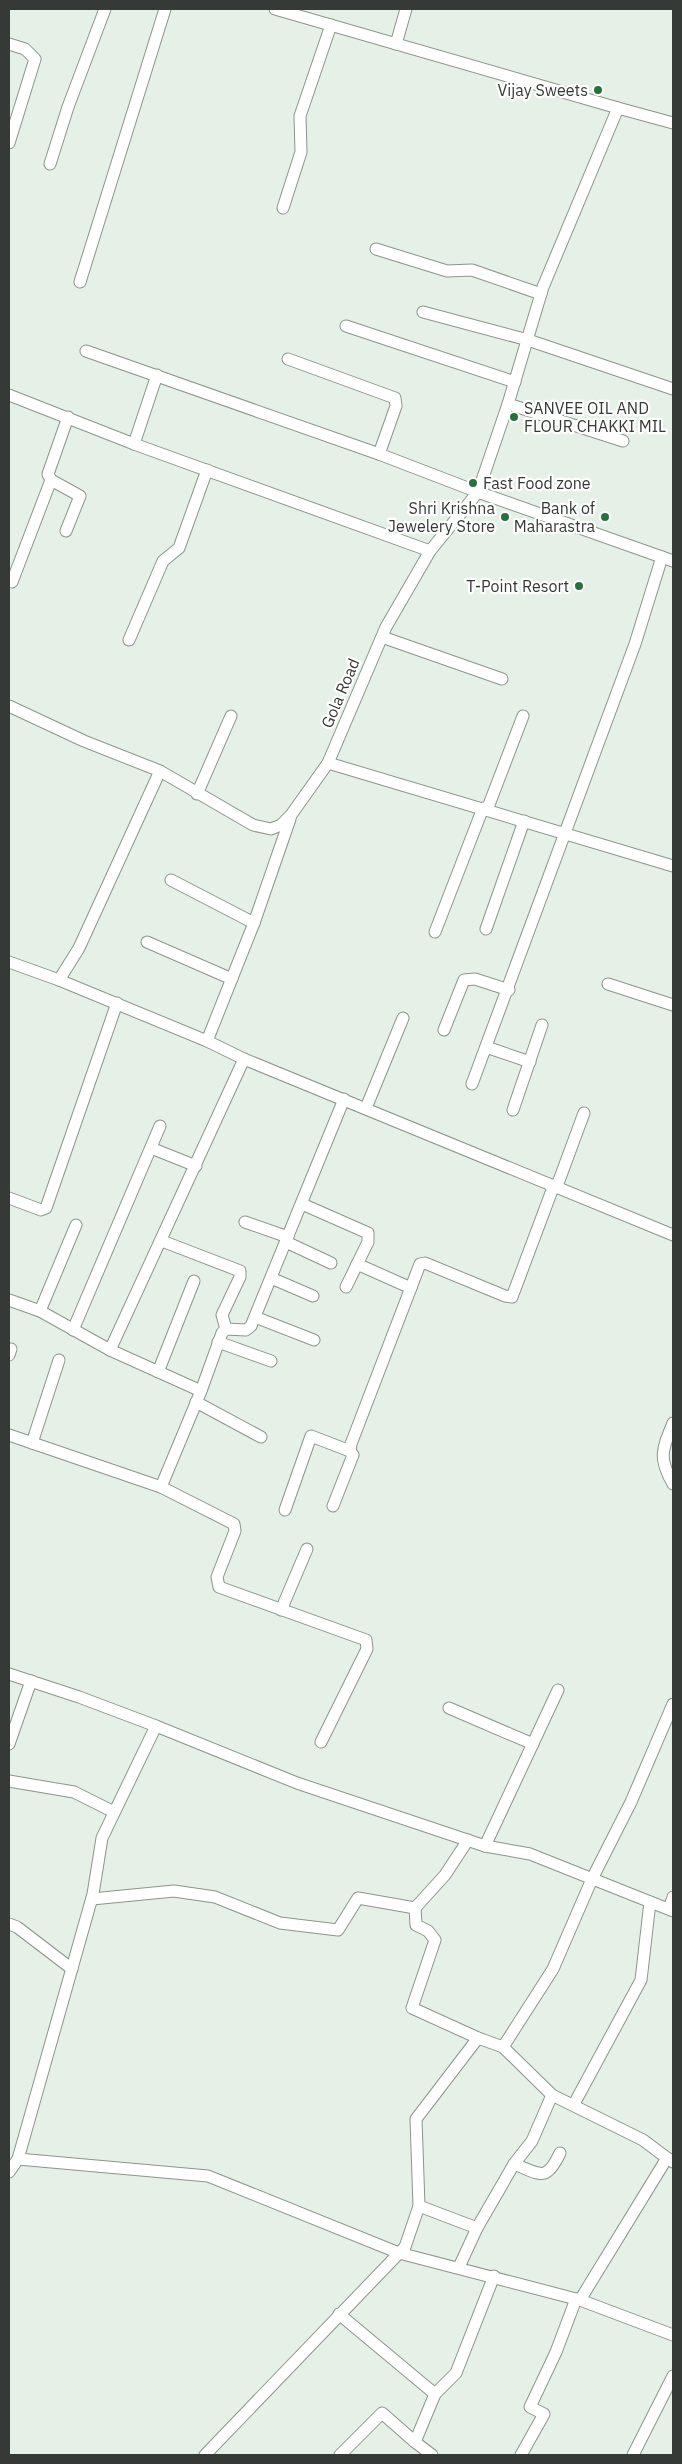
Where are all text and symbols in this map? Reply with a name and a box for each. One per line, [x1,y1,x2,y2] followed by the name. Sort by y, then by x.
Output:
[498,80,588,100] place label: Vijay Sweets
[592,84,604,96] marker: Vijay Sweets
[524,398,666,436] place label: SANVEE OIL AND FLOUR CHAKKI MIL
[508,411,520,423] marker: SANVEE OIL AND FLOUR CHAKKI MIL
[483,473,591,493] place label: Fast Food zone
[467,477,479,489] marker: Fast Food zone
[388,498,495,536] place label: Shri Krishna Jewelery Store
[514,498,595,536] place label: Bank of Maharastra
[499,511,511,523] marker: Shri Krishna Jewelery Store
[599,511,611,523] marker: Bank of Maharastra
[466,576,569,596] place label: T-Point Resort
[573,580,585,592] marker: T-Point Resort
[316,655,364,731] street label: Gola Road

